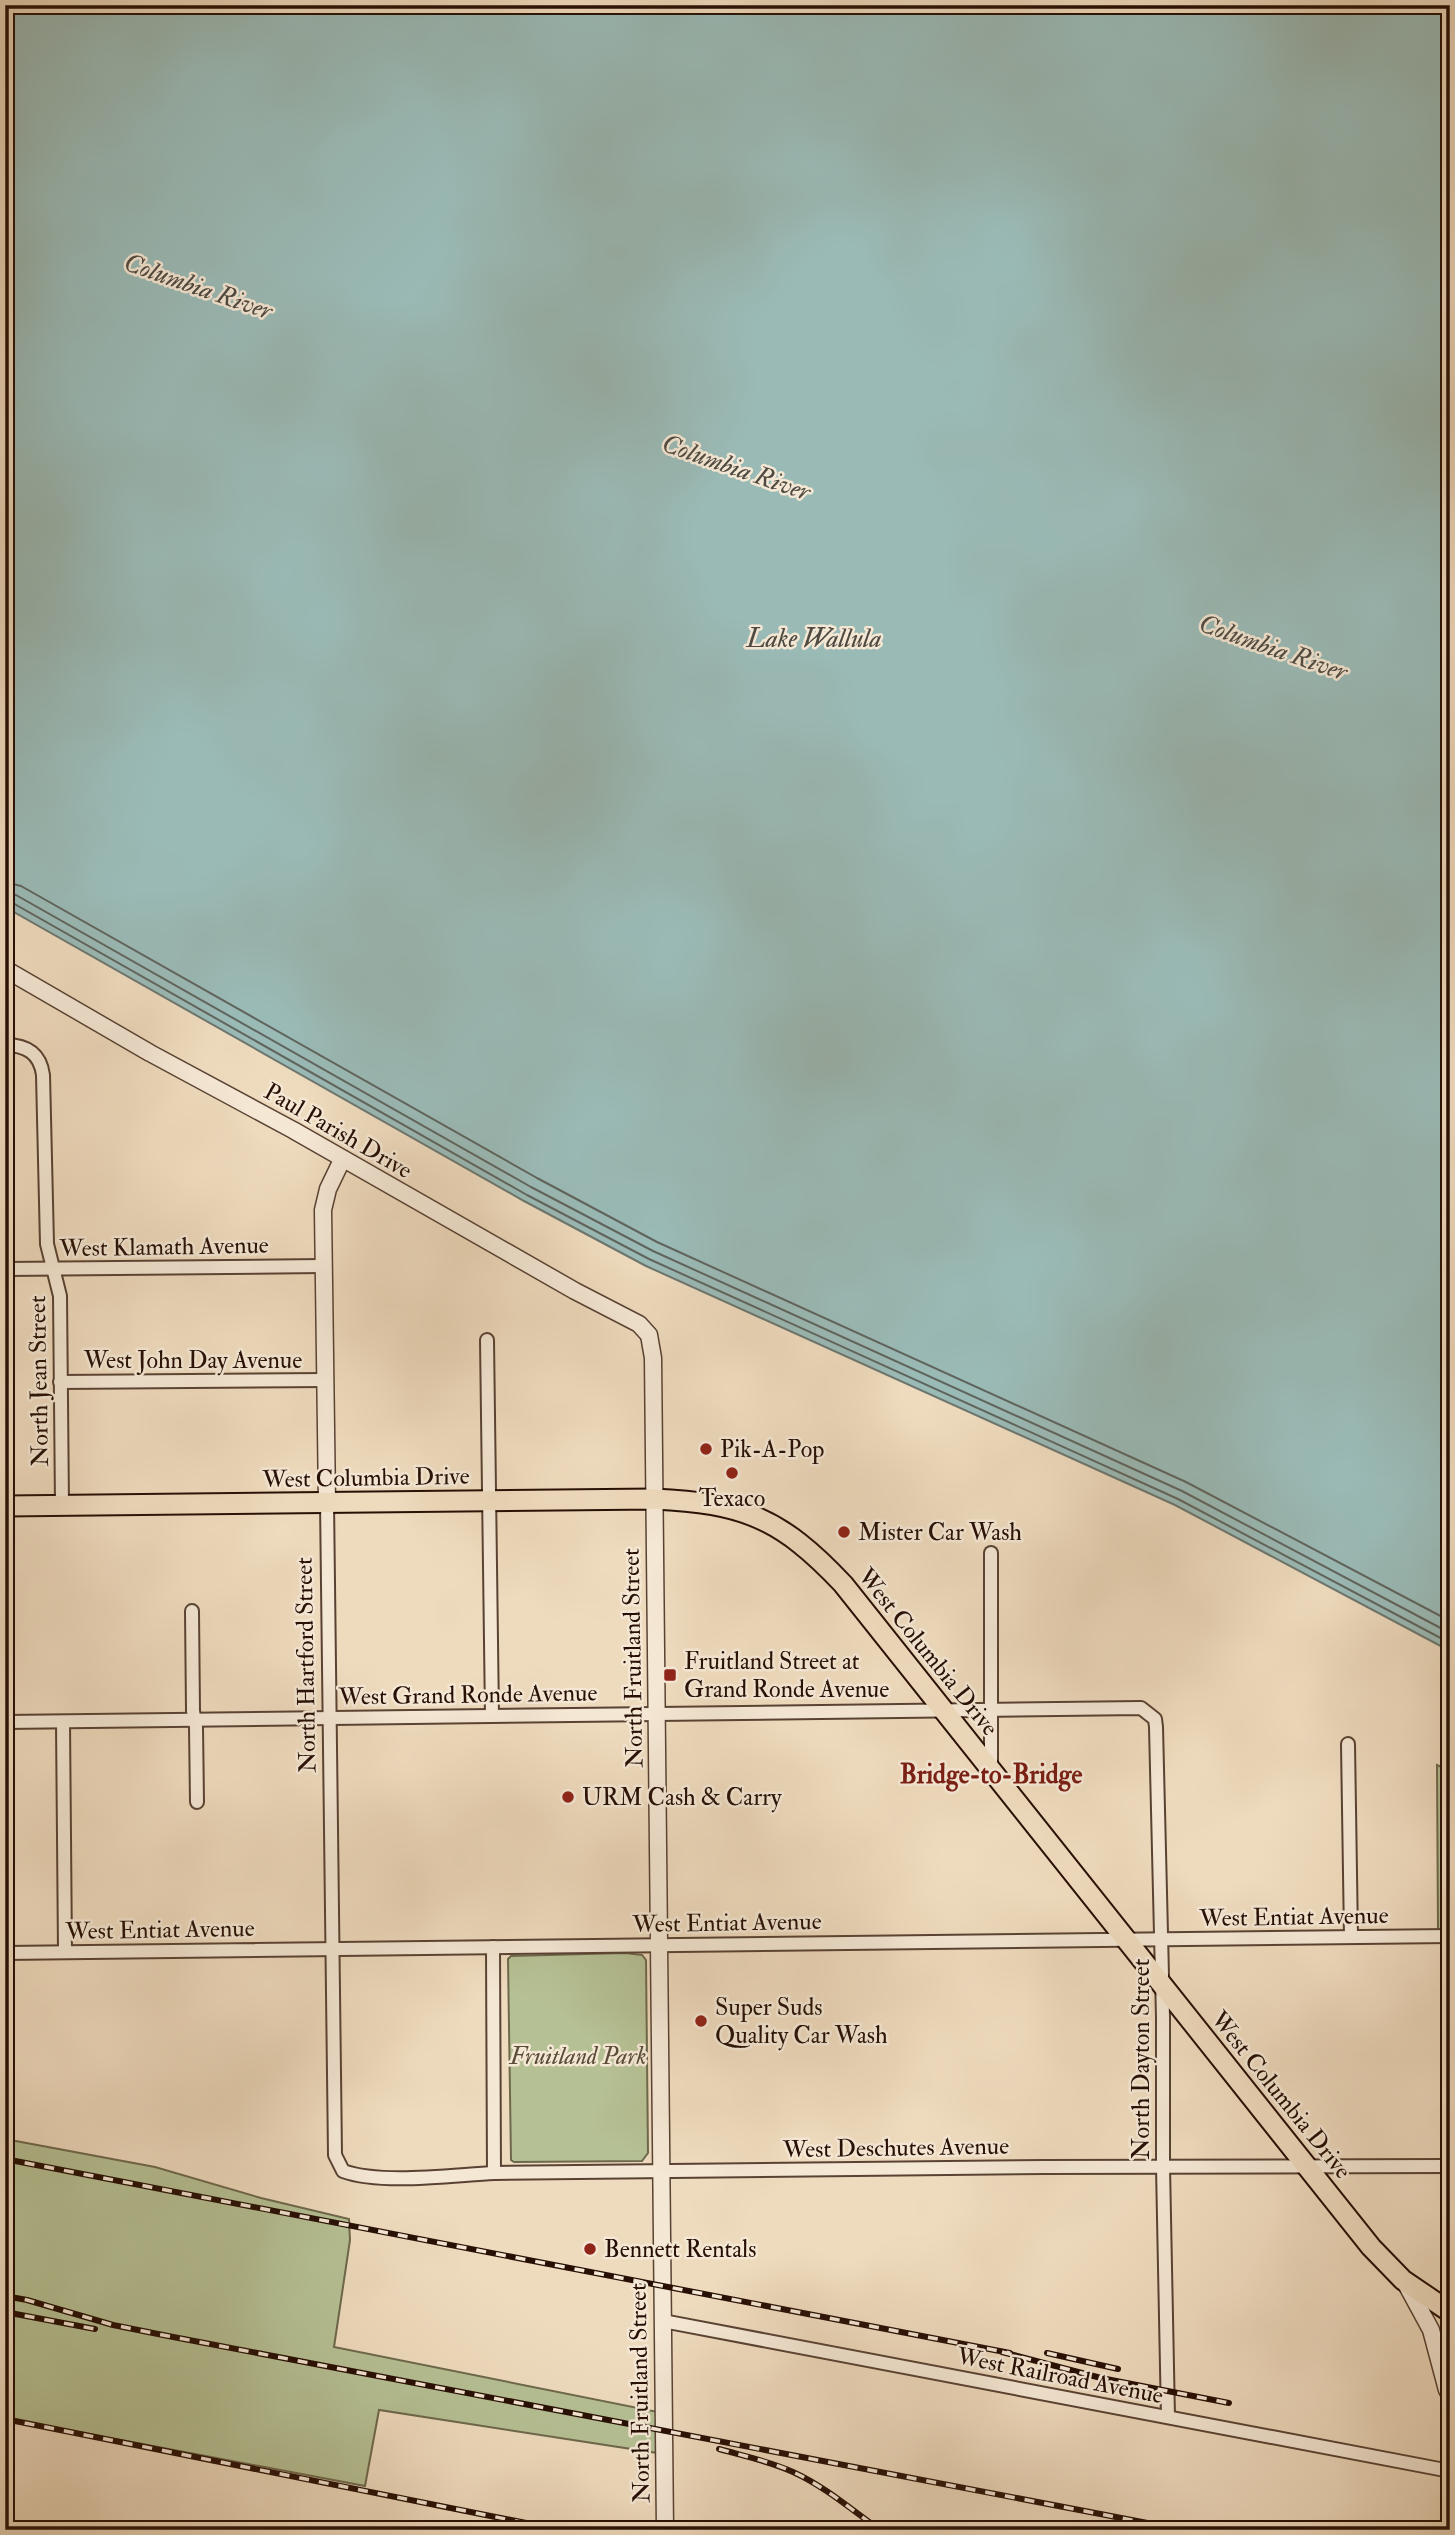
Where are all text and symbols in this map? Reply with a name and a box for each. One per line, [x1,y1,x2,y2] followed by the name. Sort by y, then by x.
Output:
[120,247,278,328] water label: Columbia River
[658,428,816,509] water label: Columbia River
[1195,608,1353,689] water label: Columbia River
[745,623,882,655] water label: Lake Wallula
[258,1076,418,1186] street label: Paul Parish Drive
[58,1230,269,1264] street label: West Klamath Avenue
[22,1295,56,1467] street label: North Jean Street
[83,1345,302,1376] street label: West John Day Avenue
[720,1434,824,1465] place label: Pik-A-Pop
[698,1441,714,1457] marker: Pik-A-Pop
[261,1461,470,1495] street label: West Columbia Drive
[724,1465,740,1481] marker: Texaco
[699,1483,765,1514] place label: Texaco
[858,1517,1022,1548] place label: Mister Car Wash
[836,1524,852,1540] marker: Mister Car Wash
[616,1548,650,1768] street label: North Fruitland Street
[289,1557,323,1773] street label: North Hartford Street
[850,1561,1005,1742] street label: West Columbia Drive
[684,1646,889,1705] place label: Fruitland Street at Grand Ronde Avenue
[662,1667,678,1683] marker: Fruitland Street at Grand Ronde Avenue
[337,1677,598,1713] street label: West Grand Ronde Avenue
[900,1759,1082,1792] district label: Bridge-to-Bridge
[582,1782,782,1813] place label: URM Cash & Carry
[560,1789,576,1805] marker: URM Cash & Carry
[1198,1900,1389,1934] street label: West Entiat Avenue
[631,1906,822,1940] street label: West Entiat Avenue
[64,1913,255,1947] street label: West Entiat Avenue
[1126,1958,1157,2160] street label: North Dayton Street
[715,1992,888,2051] place label: Super Suds Quality Car Wash
[1203,2004,1358,2185] street label: West Columbia Drive
[693,2013,709,2029] marker: Super Suds Quality Car Wash
[509,2041,646,2072] park label: Fruitland Park
[782,2131,1009,2165] street label: West Deschutes Avenue
[604,2234,756,2265] place label: Bennett Rentals
[582,2241,598,2257] marker: Bennett Rentals
[623,2283,657,2503] street label: North Fruitland Street
[953,2341,1166,2411] street label: West Railroad Avenue

